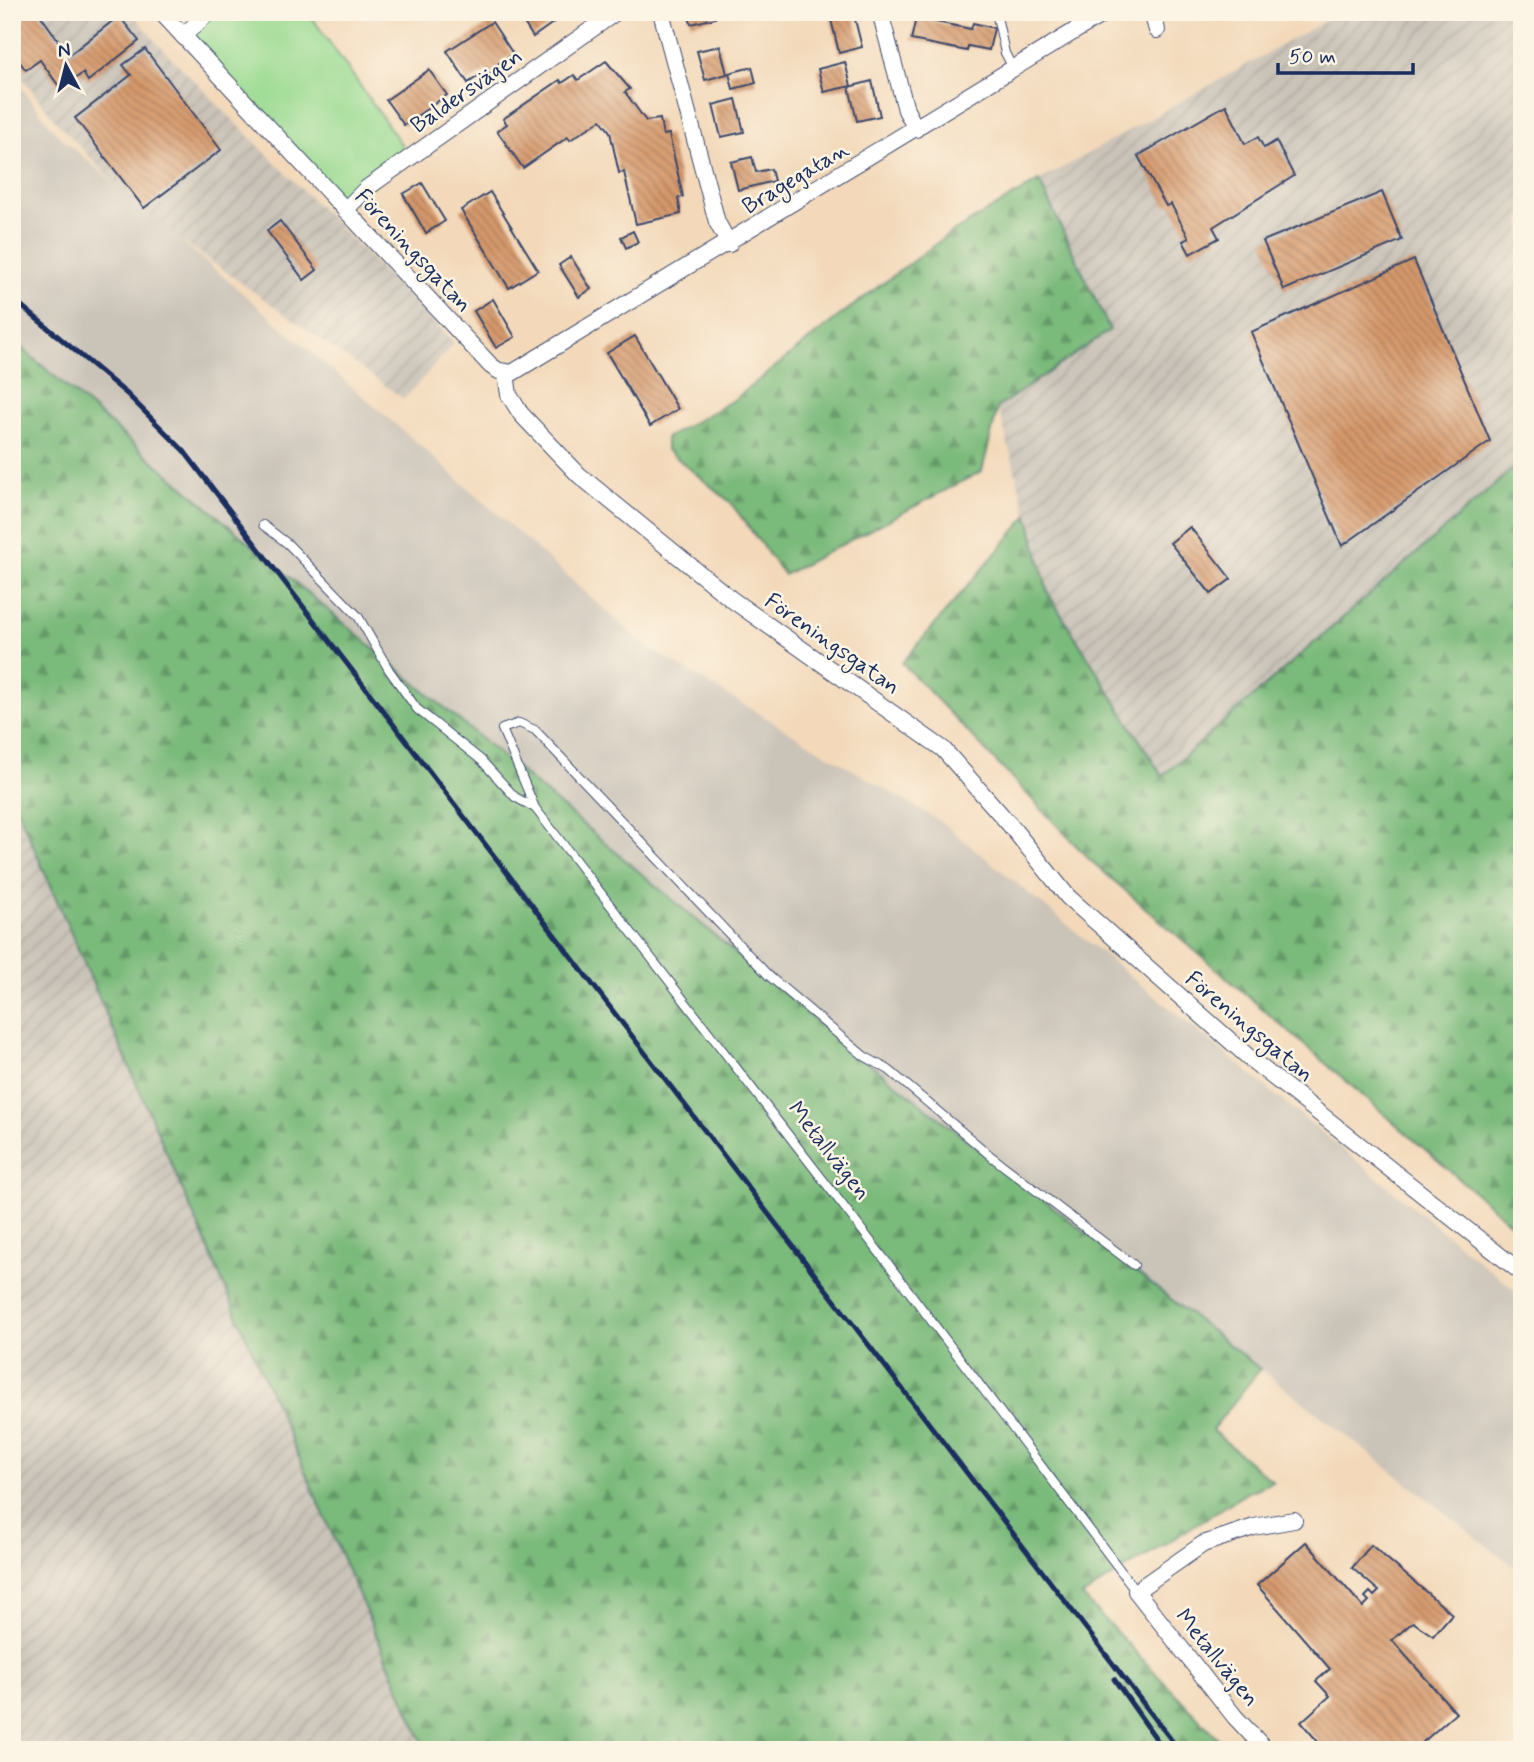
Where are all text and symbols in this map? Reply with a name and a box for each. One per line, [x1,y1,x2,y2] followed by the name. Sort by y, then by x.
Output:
[32,32,102,102] north arrow
[1278,32,1413,76] scale bar
[56,37,72,64] text: N
[405,42,529,141] street label: Baldersvägen
[1289,43,1336,71] text: 50 m
[737,135,856,224] street label: Bragegatan
[346,183,478,321] street label: Föreningsgatan
[757,587,906,704] street label: Föreningsgatan
[1177,965,1319,1092] street label: Föreningsgatan
[780,1096,877,1207] street label: Metallvägen
[1168,1603,1265,1714] street label: Metallvägen

